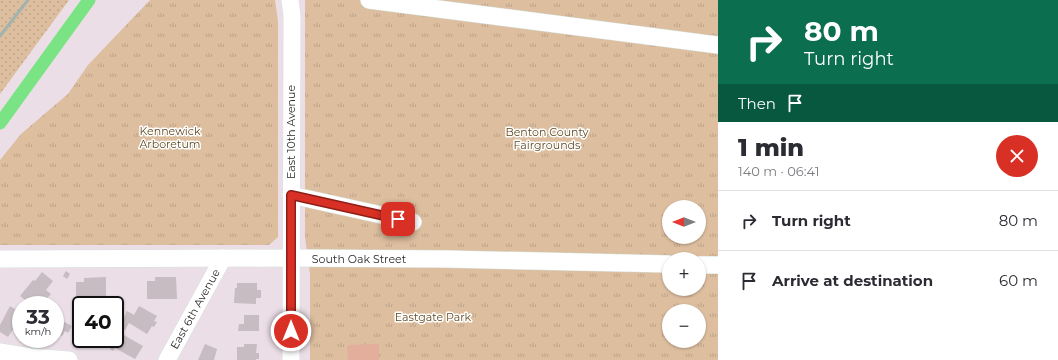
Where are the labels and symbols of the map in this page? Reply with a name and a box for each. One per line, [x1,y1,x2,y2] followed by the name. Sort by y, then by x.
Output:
[284,85,298,179] street label: East 10th Avenue
[139,124,201,151] park label: Kennewick Arboretum
[505,125,589,152] park label: Benton County Fairgrounds
[662,200,706,244] north arrow
[381,202,415,236] pin
[312,252,407,266] street label: South Oak Street
[167,266,223,352] street label: East 6th Avenue
[72,296,124,348] speed limit sign: 40
[270,310,312,352] position arrow
[395,310,472,324] park label: Eastgate Park

